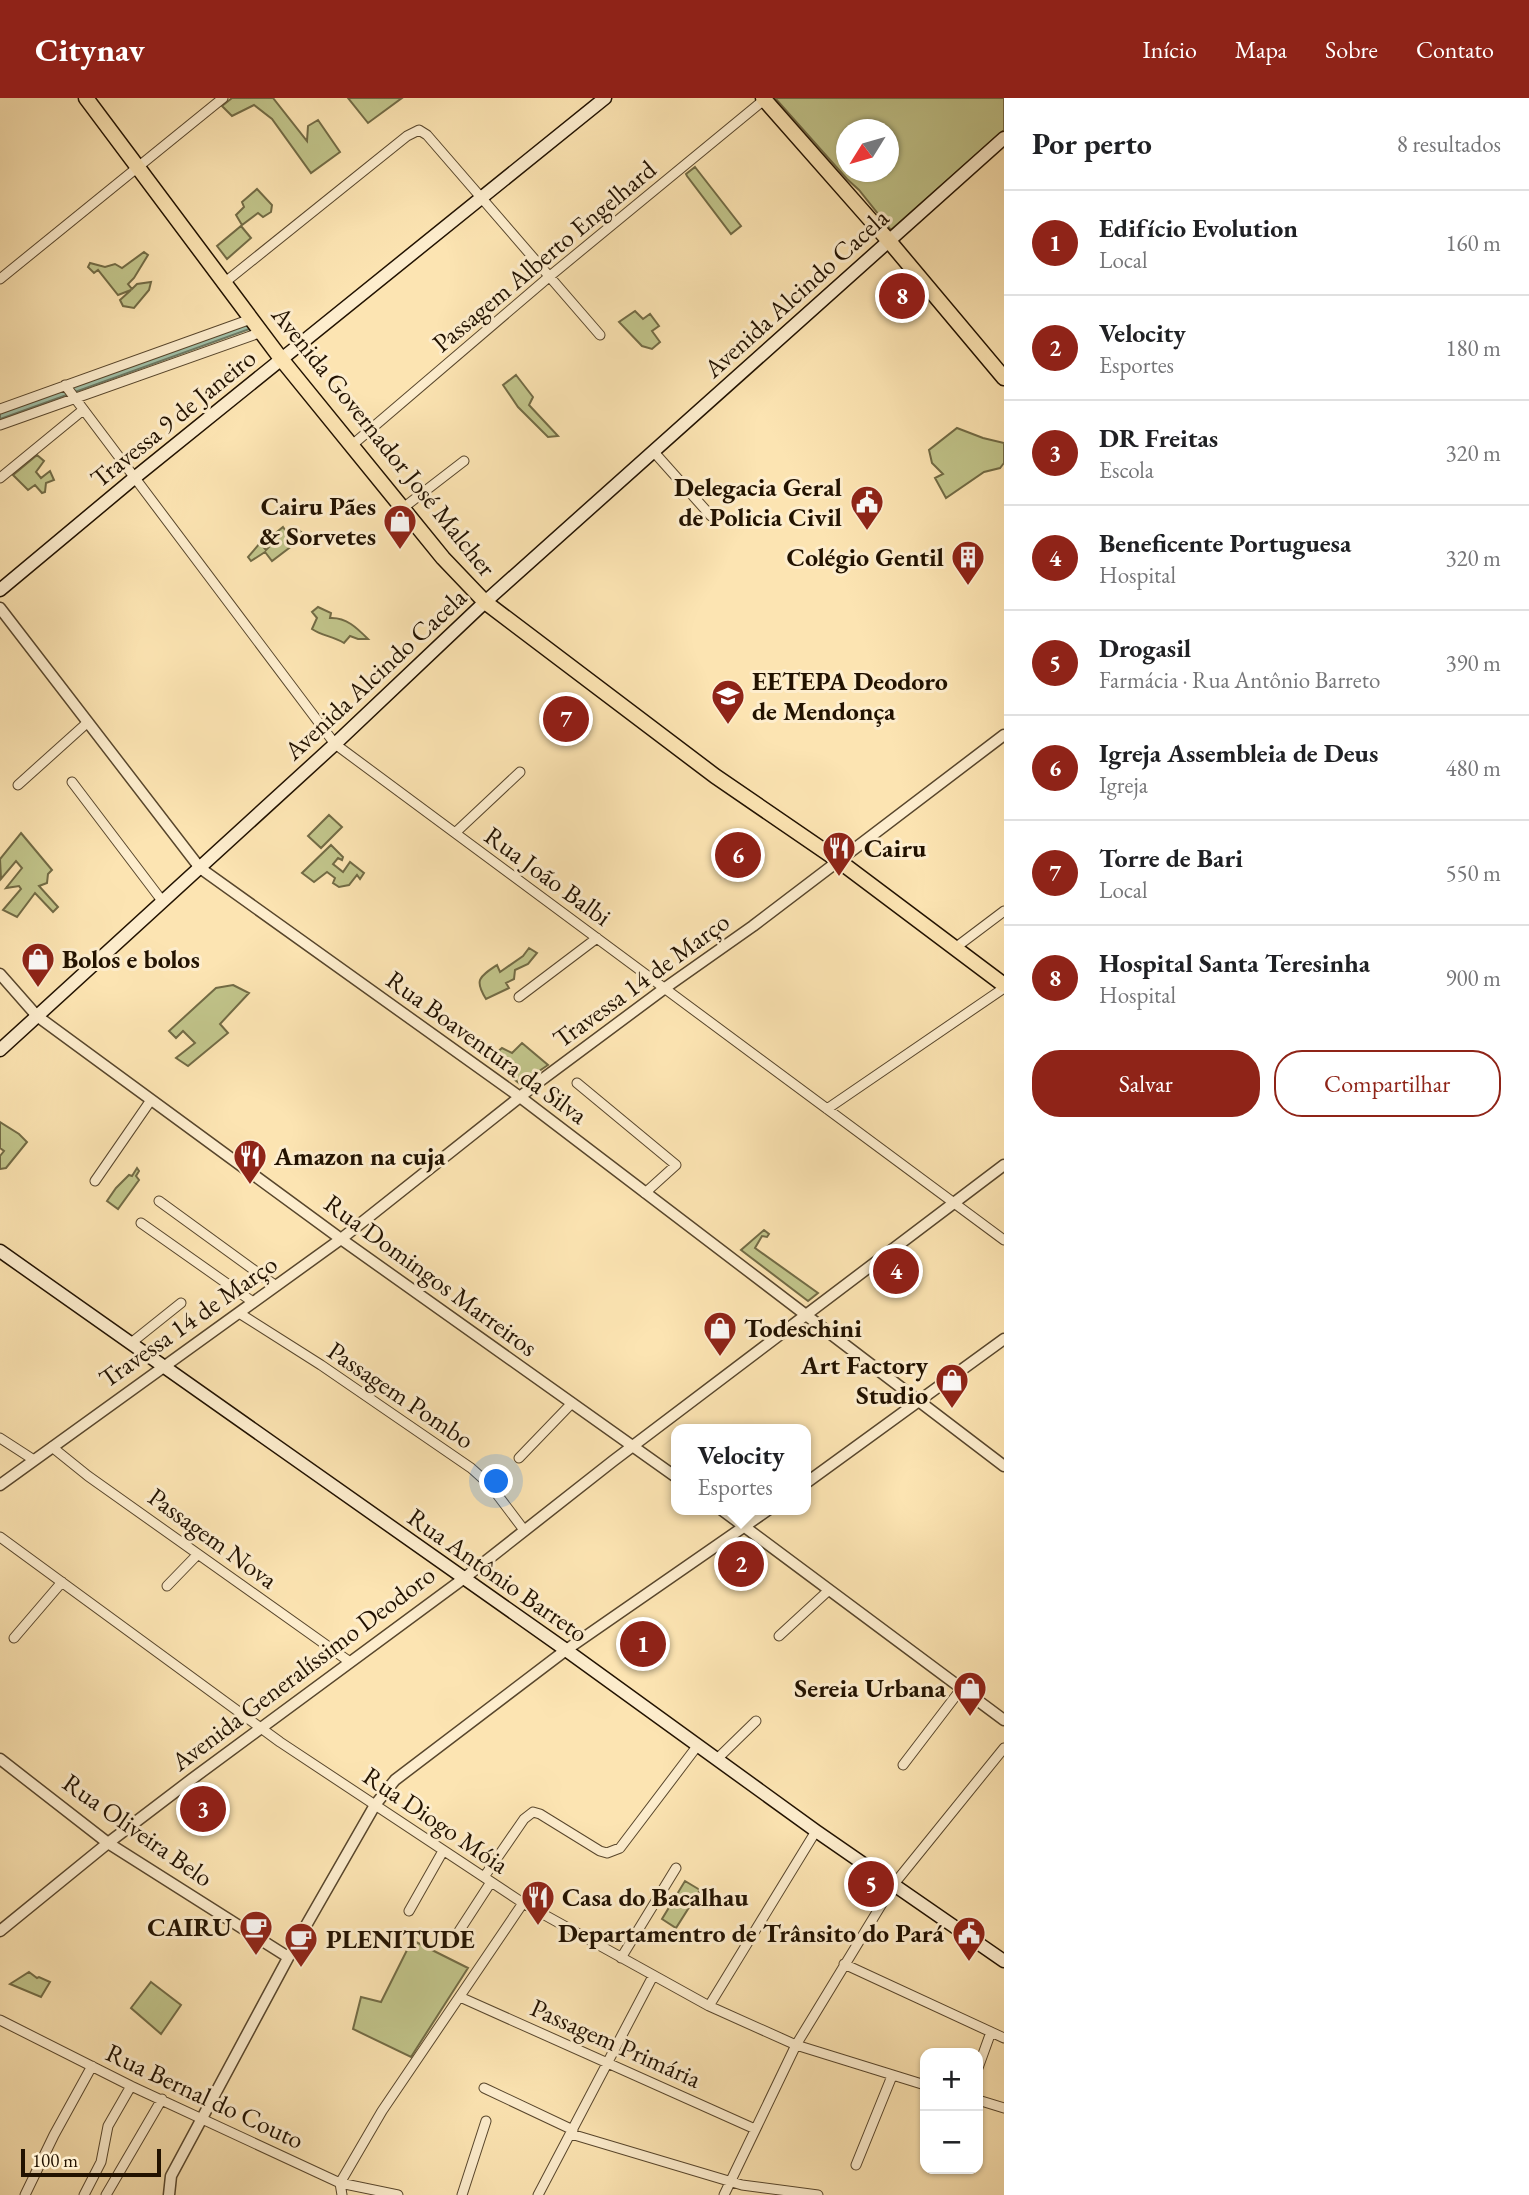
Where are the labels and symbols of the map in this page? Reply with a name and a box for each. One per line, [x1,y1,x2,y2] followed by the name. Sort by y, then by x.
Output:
[836,119,899,182] north arrow
[425,152,664,360] street label: Passagem Alberto Engelhard
[696,200,896,386] street label: Avenida Alcindo Cacela
[879,270,925,322] pin: 8
[264,298,504,584] street label: Avenida Governador José Malcher
[83,341,263,495] street label: Travessa 9 de Janeiro
[674,470,842,534] place label: Delegacia Geral de Policia Civil
[848,483,886,532] public building icon: Delegacia Geral de Policia Civil
[259,489,376,553] place label: Cairu Pães & Sorvetes
[381,502,419,551] shop icon: Cairu Pães & Sorvetes
[949,538,987,587] building icon: Colégio Gentil
[786,540,944,574] place label: Colégio Gentil
[276,580,474,768] street label: Avenida Alcindo Cacela
[752,664,948,728] place label: EETEPA Deodoro de Mendonça
[709,677,747,726] school or university icon: EETEPA Deodoro de Mendonça
[543,693,589,745] pin: 7
[478,818,618,934] street label: Rua João Balbi
[715,829,761,881] pin: 6
[820,829,858,878] restaurant icon: Cairu
[864,831,927,865] place label: Cairu
[546,904,736,1056] street label: Travessa 14 de Março
[19,940,57,989] shop icon: Bolos e bolos
[62,942,200,976] place label: Bolos e bolos
[380,962,595,1132] street label: Rua Boaventura da Silva
[231,1137,269,1186] restaurant icon: Amazon na cuja
[273,1139,446,1173] place label: Amazon na cuja
[318,1186,544,1364] street label: Rua Domingos Marreiros
[873,1245,919,1297] pin: 4
[92,1247,284,1395] street label: Travessa 14 de Março
[701,1309,739,1358] shop icon: Todeschini
[744,1311,862,1345] place label: Todeschini
[321,1333,481,1457] street label: Passagem Pombo
[800,1348,928,1412] place label: Art Factory Studio
[933,1361,971,1410] shop icon: Art Factory Studio
[479,1464,513,1498] your location
[142,1480,285,1597] street label: Passagem Nova
[401,1500,595,1650] street label: Rua Antônio Barreto
[718,1538,764,1590] pin: 2
[163,1558,442,1779] street label: Avenida Generalíssimo Deodoro
[620,1618,666,1670] pin: 1
[951,1669,989,1718] shop icon: Sereia Urbana
[794,1671,947,1705] place label: Sereia Urbana
[357,1759,516,1882] street label: Rua Diogo Móia
[56,1766,220,1894] street label: Rua Oliveira Belo
[180,1783,226,1835] pin: 3
[848,1858,894,1910] pin: 5
[519,1878,557,1927] restaurant icon: Casa do Bacalhau
[562,1880,749,1914] place label: Casa do Bacalhau
[237,1908,275,1957] cafe icon: CAIRU
[147,1910,233,1944] place label: CAIRU
[950,1914,988,1963] public building icon: Departamentro de Trânsito do Pará
[558,1916,945,1950] place label: Departamentro de Trânsito do Pará
[282,1920,320,1969] cafe icon: PLENITUDE
[326,1922,475,1956] place label: PLENITUDE
[526,1990,707,2096] street label: Passagem Primária
[101,2035,309,2157] street label: Rua Bernal do Couto
[21,2146,161,2178] scale bar

